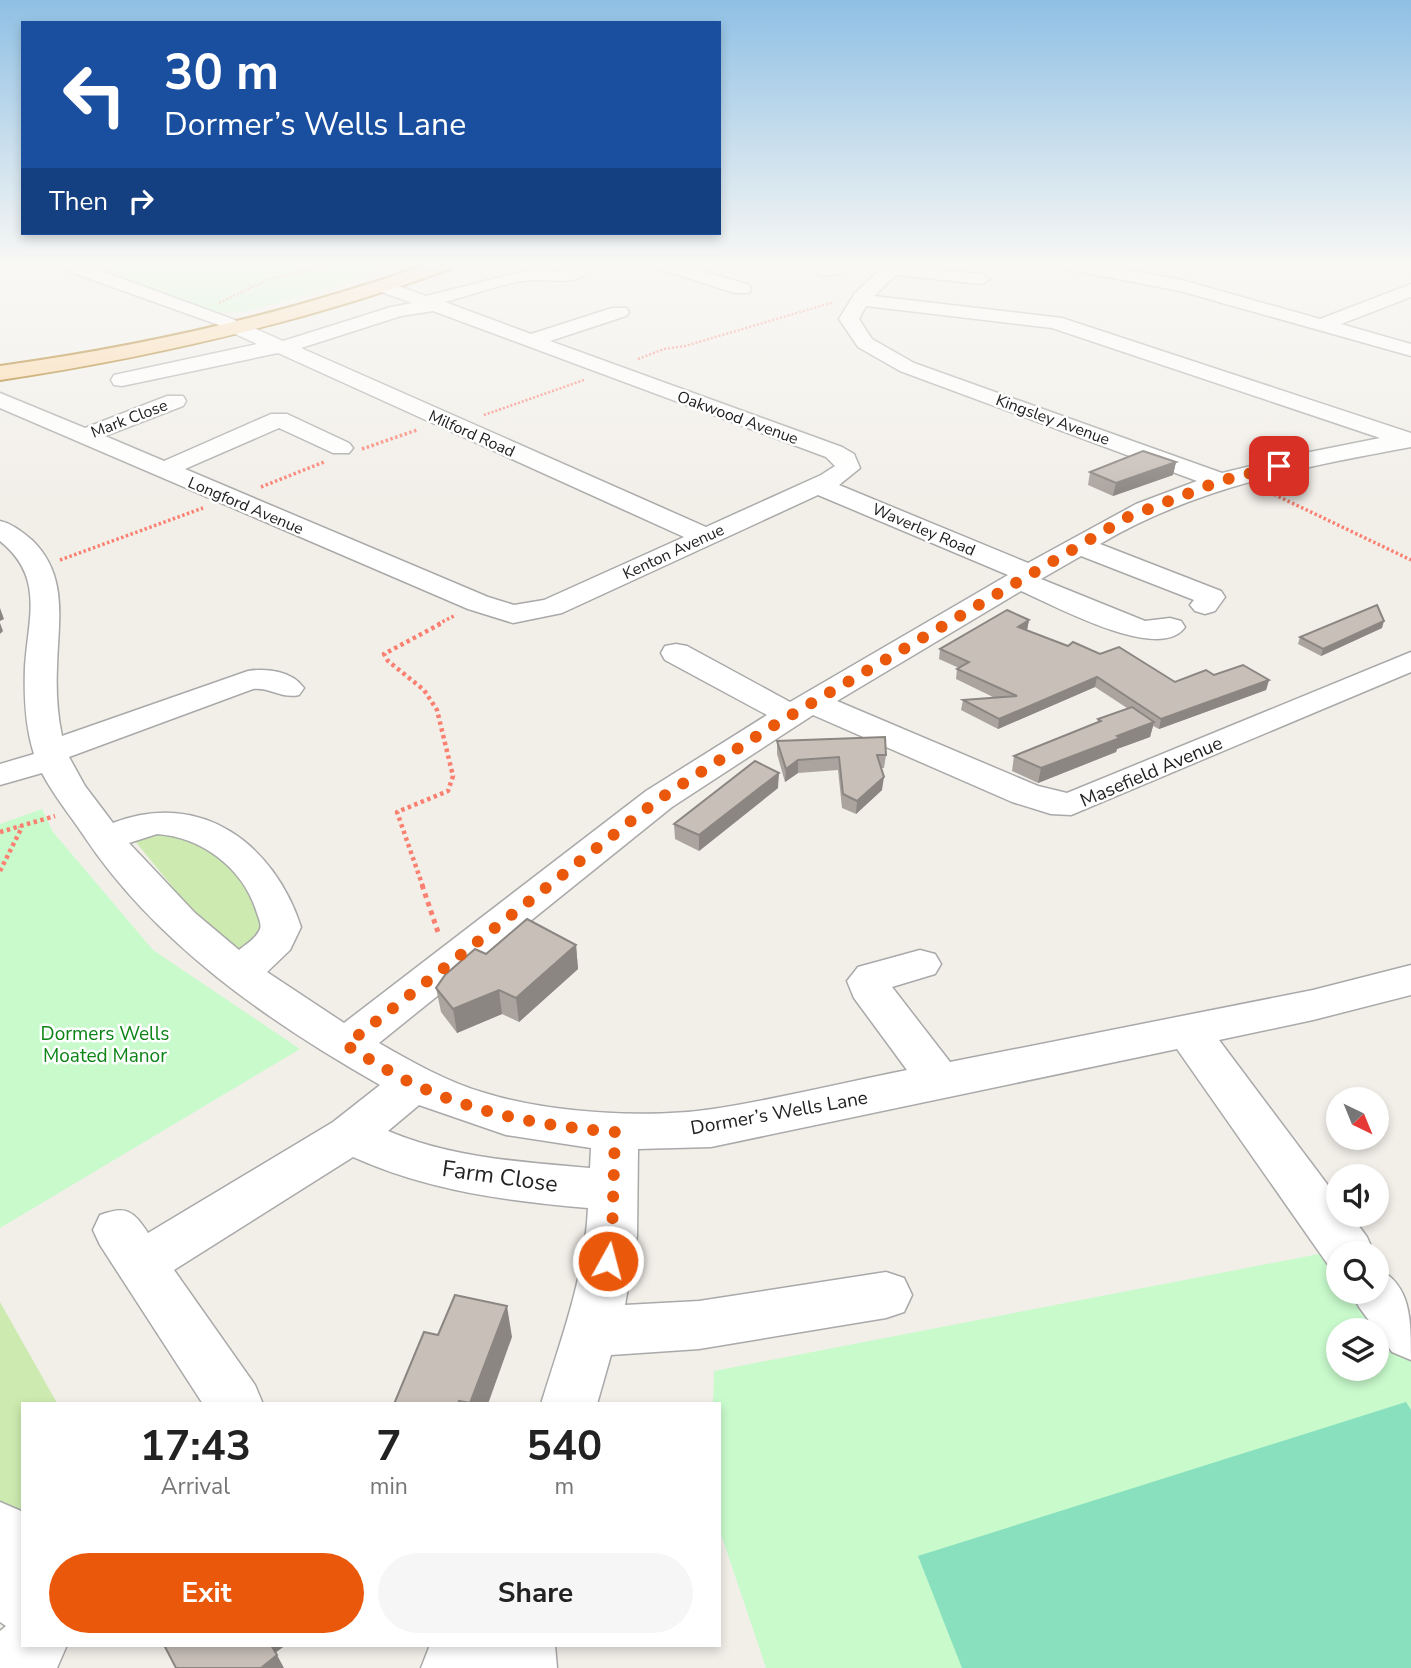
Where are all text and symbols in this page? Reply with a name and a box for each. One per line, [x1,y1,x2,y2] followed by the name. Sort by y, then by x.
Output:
[164,39,279,106] text: 30 m
[49,49,140,140] icon: left
[164,103,466,146] text: Dormer’s Wells Lane
[122,182,160,220] icon: right
[49,184,108,219] text: Then
[674,386,801,450] street label: Oakwood Avenue
[993,389,1113,451] street label: Kingsley Avenue
[88,394,171,444] street label: Mark Close
[425,405,518,463] street label: Milford Road
[1249,436,1309,496] pin
[1260,447,1298,485] icon: arrive
[184,472,307,540] street label: Longford Avenue
[869,498,979,562] street label: Waverley Road
[619,519,728,585] street label: Kenton Avenue
[1076,730,1227,814] street label: Masefield Avenue
[41,1021,169,1069] park label: Dormers Wells Moated Manor
[689,1085,870,1141] street label: Dormer’s Wells Lane
[1326,1087,1390,1150] north arrow
[1326,1087,1389,1381] map controls
[440,1153,560,1200] street label: Farm Close
[1326,1164,1389,1227] button: sound
[571,1224,645,1298] position arrow
[1326,1241,1389,1304] button: search
[1326,1318,1389,1381] button: layers
[140,1418,251,1475] text: 17:43
[376,1418,401,1475] text: 7
[527,1418,602,1475] text: 540
[161,1471,230,1502] text: Arrival
[370,1471,408,1502] text: min
[555,1471,574,1502] text: m
[49,1553,364,1633] button: Exit
[378,1553,693,1633] button: Share

